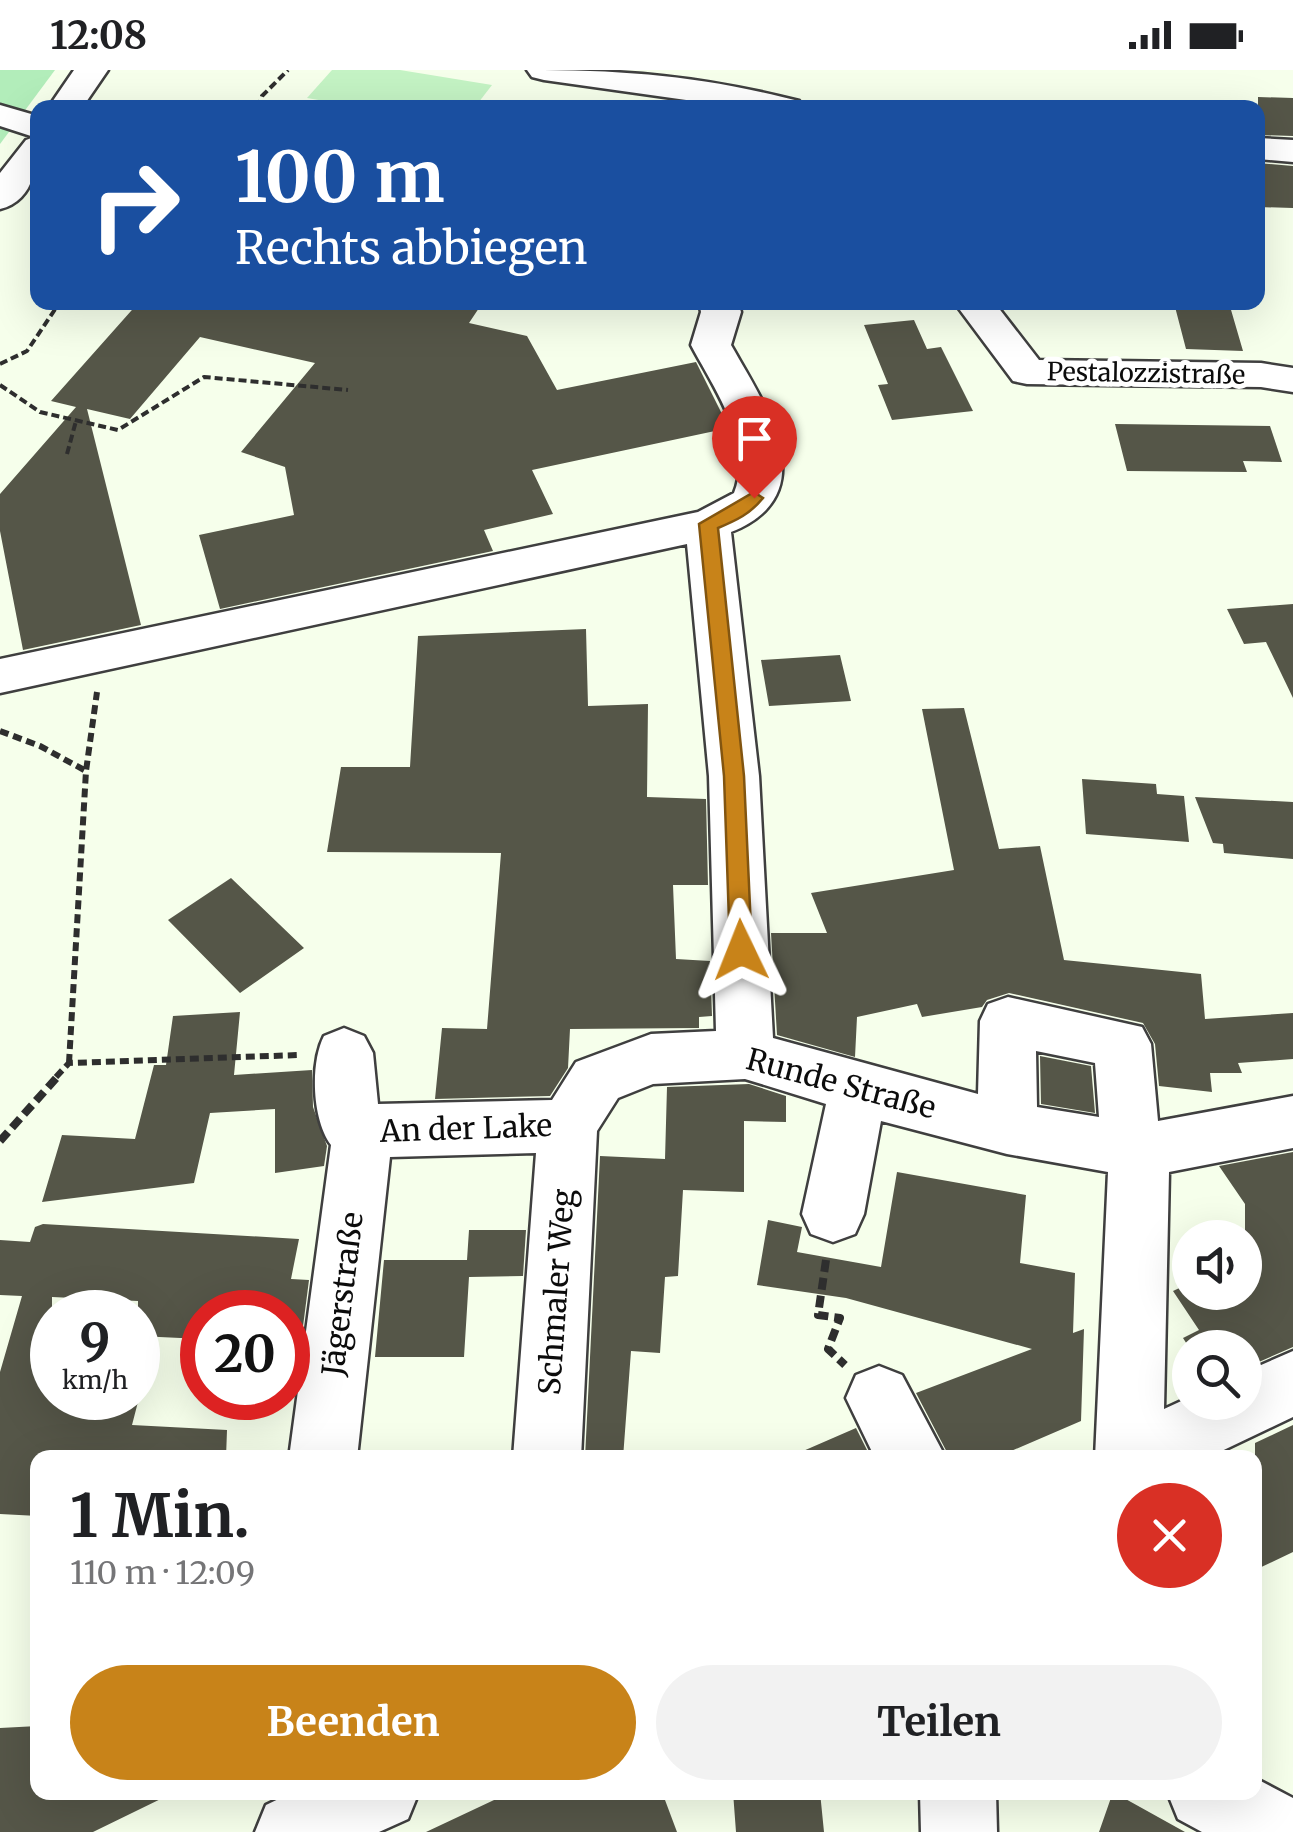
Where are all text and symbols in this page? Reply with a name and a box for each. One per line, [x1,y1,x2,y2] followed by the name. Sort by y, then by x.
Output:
[50,12,147,59] text: 12:08
[235,133,445,221] text: 100 m
[70,140,200,270] icon: right
[235,220,588,276] text: Rechts abbiegen
[1047,355,1245,391] street label: Pestalozzistraße
[712,396,797,499] pin
[727,411,782,466] icon: arrive
[689,898,793,1002] position arrow
[742,1040,940,1127] street label: Runde Straße
[378,1106,553,1150] street label: An der Lake
[530,1187,582,1396] street label: Schmaler Weg
[313,1210,371,1379] street label: Jägerstraße
[1172,1220,1262,1420] map controls
[1172,1220,1262,1310] button: sound
[180,1290,310,1420] speed limit sign: 20
[80,1311,110,1374] text: 9
[1172,1330,1262,1420] button: search
[62,1364,128,1396] text: km/h
[70,1478,250,1553] text: 1 Min.
[1117,1483,1222,1588] button: close
[70,1553,255,1593] text: 110 m · 12:09
[70,1665,636,1780] button: Beenden
[656,1665,1222,1780] button: Teilen

